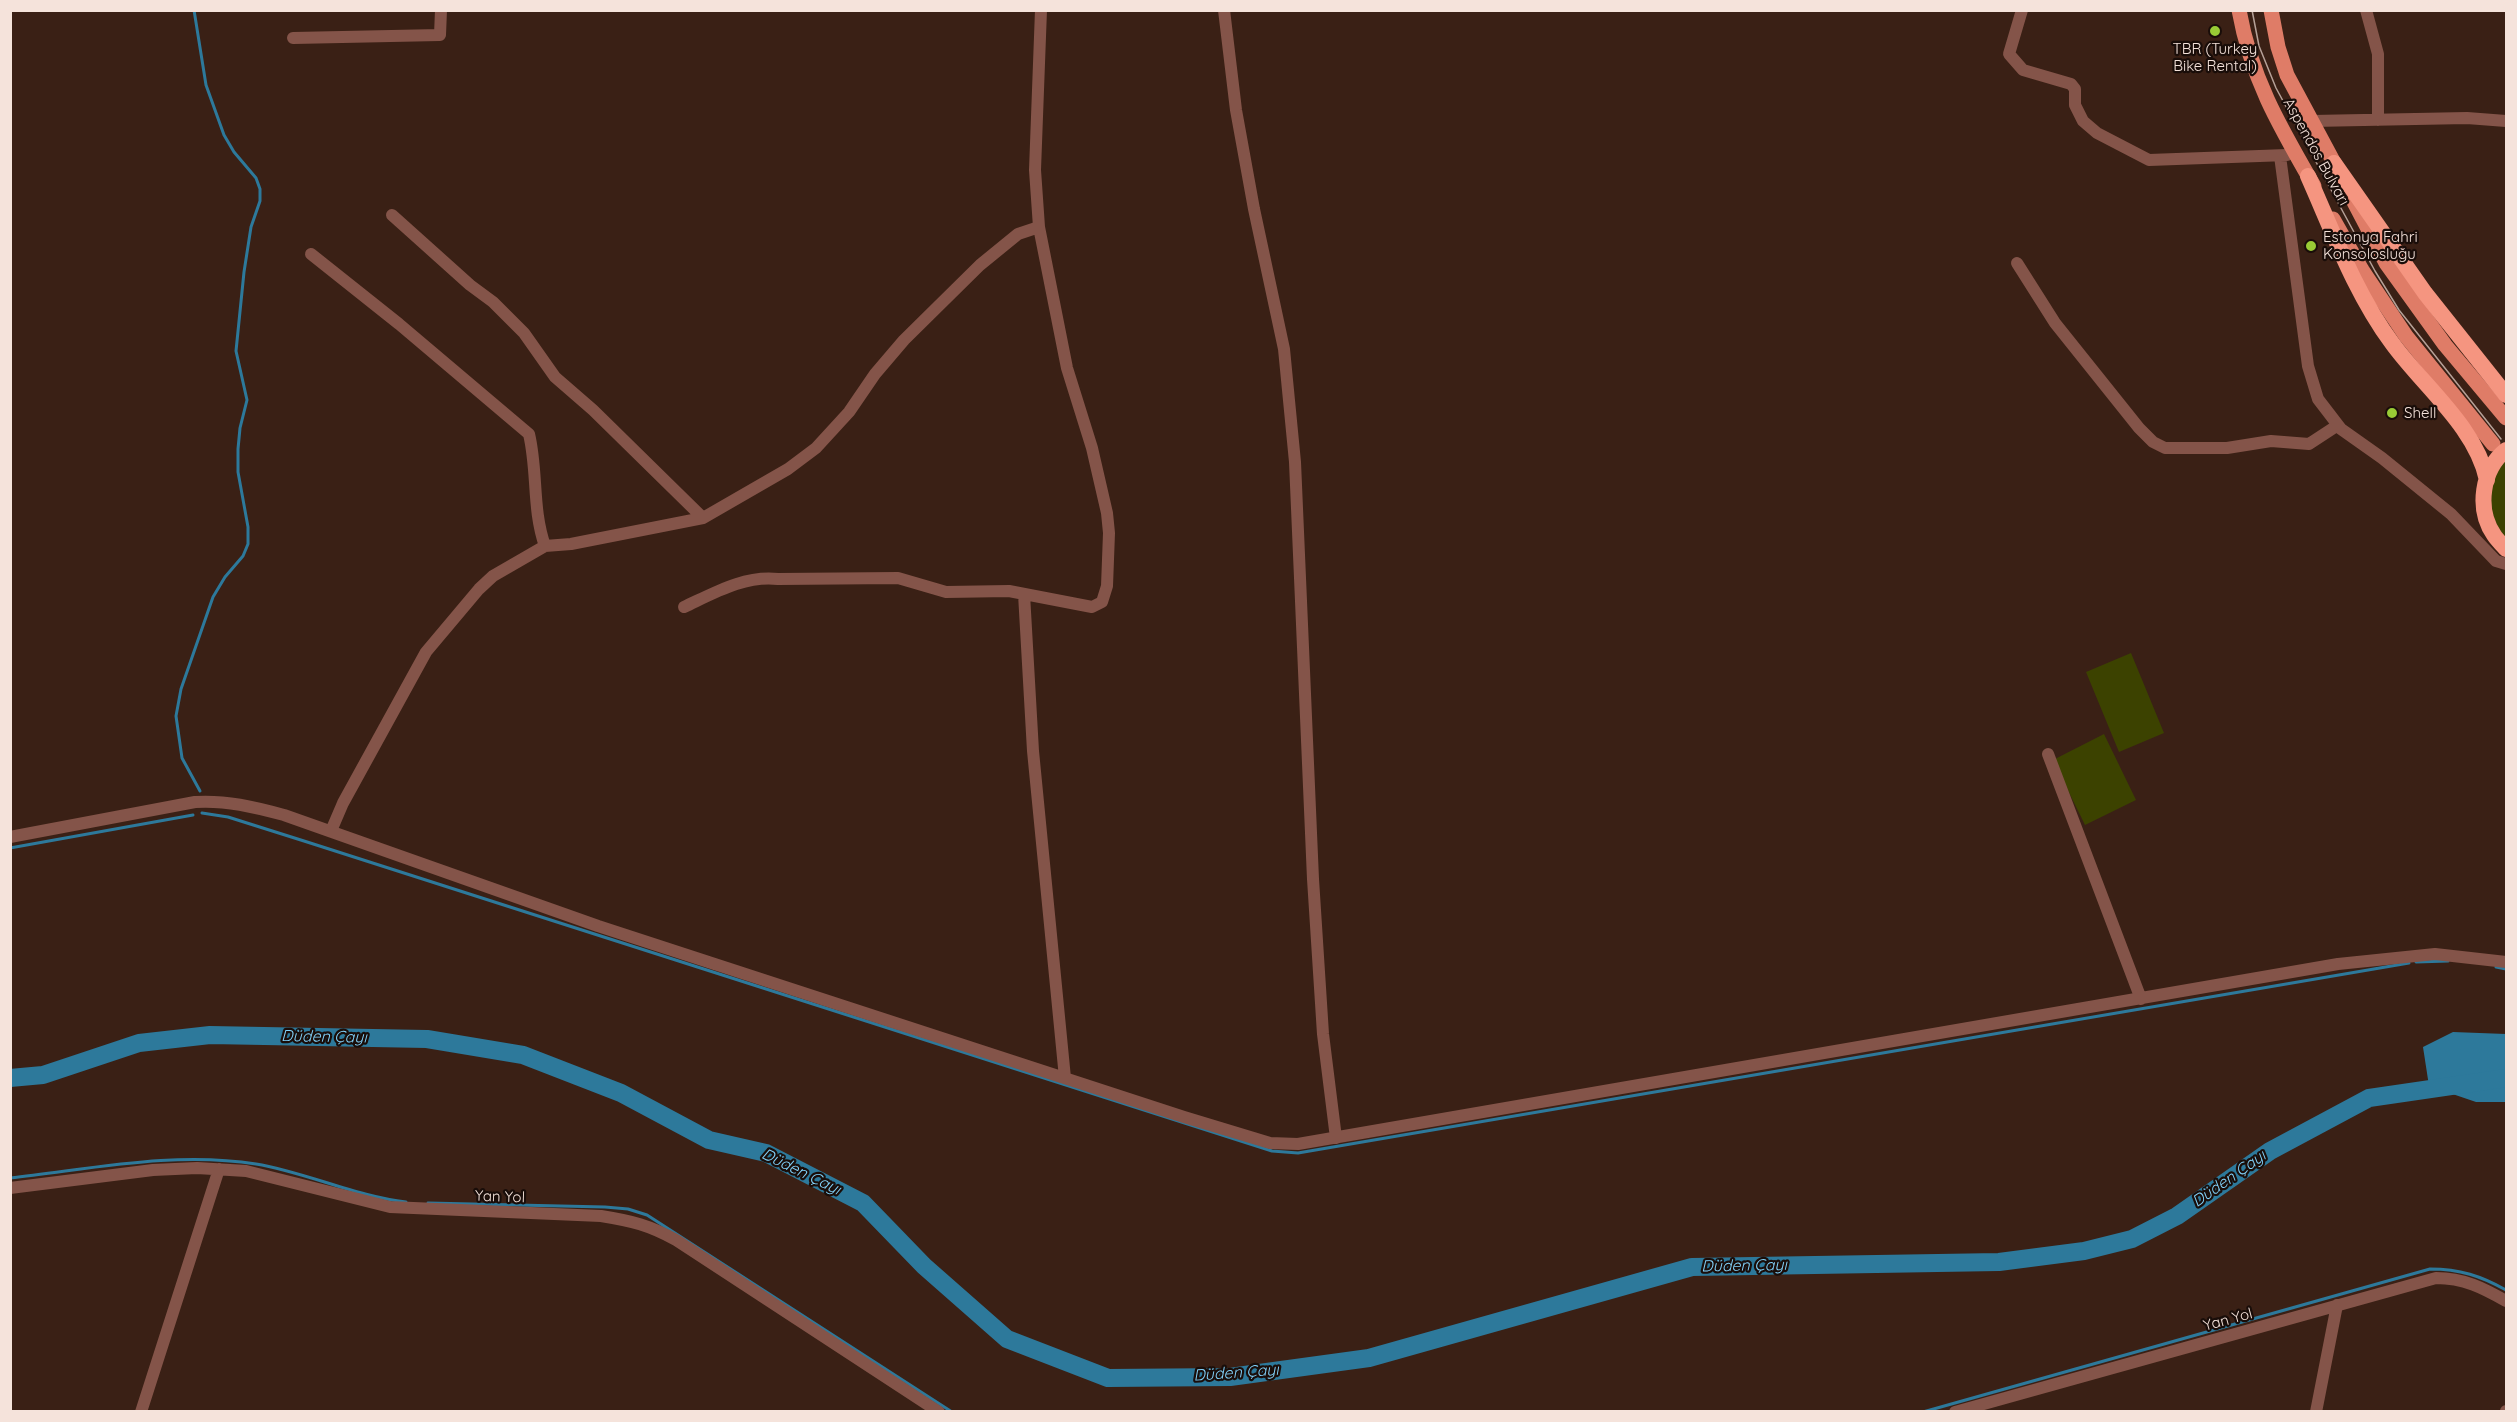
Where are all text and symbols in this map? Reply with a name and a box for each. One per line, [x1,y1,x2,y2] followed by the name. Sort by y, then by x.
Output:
[2208,24,2222,38] marker: TBR (Turkey Bike Rental)
[2173,40,2257,75] place label: TBR (Turkey Bike Rental)
[2279,95,2353,209] street label: Aspendos Bulvarı
[2323,228,2418,263] place label: Estonya Fahri Konsolosluğu
[2304,239,2318,253] marker: Estonya Fahri Konsolosluğu
[2404,404,2436,422] place label: Shell
[2385,406,2399,420] marker: Shell
[281,1027,367,1047] water label: Düden Çayı
[758,1145,844,1199] water label: Düden Çayı
[2188,1147,2270,1211] water label: Düden Çayı
[475,1187,525,1207] street label: Yan Yol
[1701,1256,1787,1276] water label: Düden Çayı
[2202,1305,2254,1335] street label: Yan Yol
[1193,1360,1279,1386] water label: Düden Çayı

